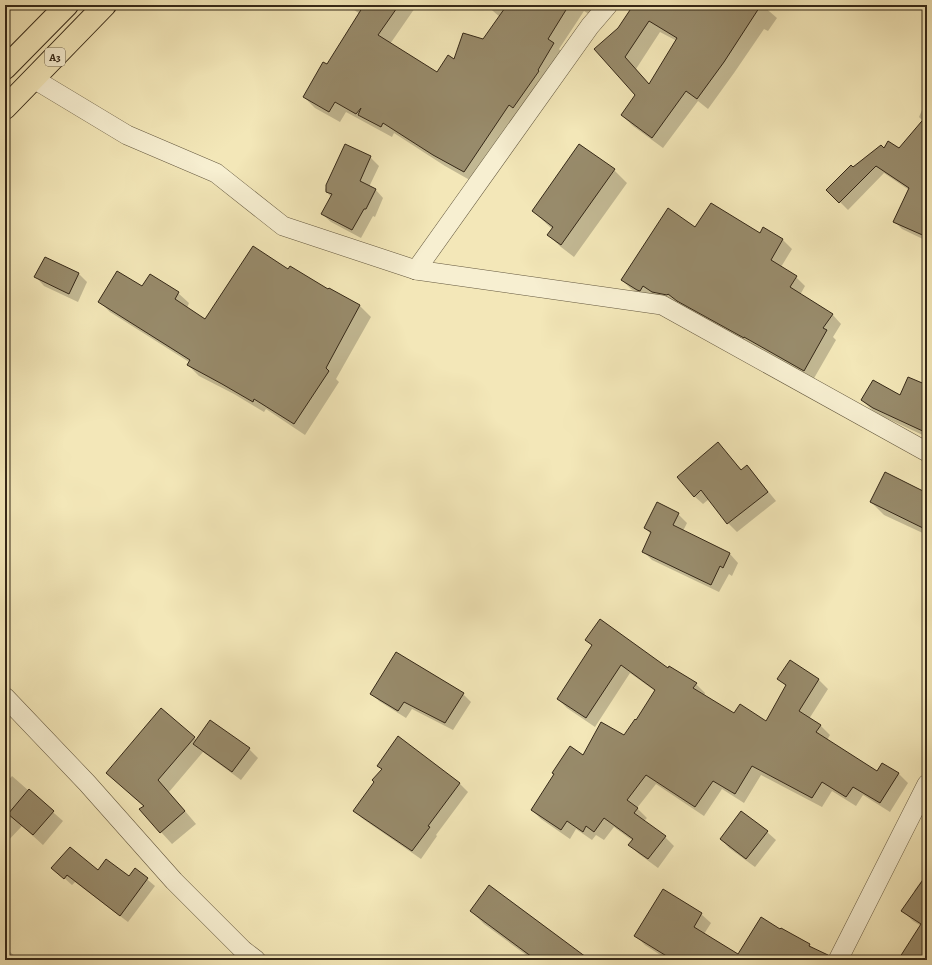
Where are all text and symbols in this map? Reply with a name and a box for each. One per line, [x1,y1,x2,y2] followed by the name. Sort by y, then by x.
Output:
[45,48,65,66] road number: A3

